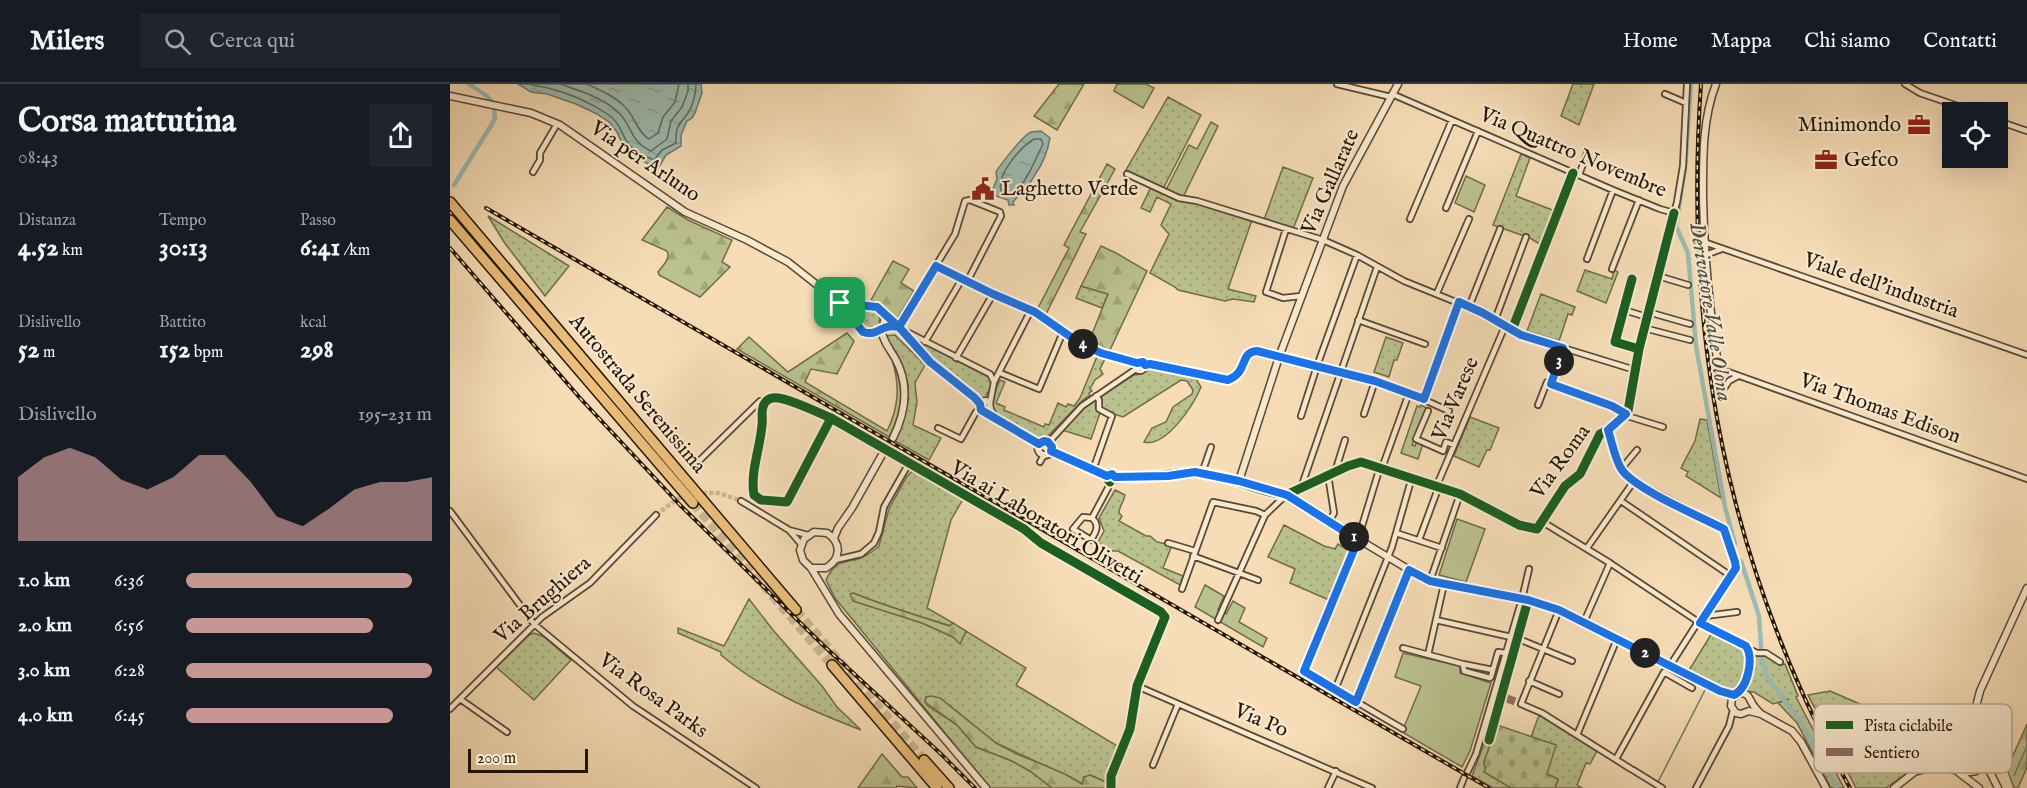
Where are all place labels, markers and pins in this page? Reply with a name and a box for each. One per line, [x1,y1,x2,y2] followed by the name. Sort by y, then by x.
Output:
[1798,112,1901,139] place label: Minimondo
[1906,112,1932,138] office icon: Minimondo
[1813,147,1839,173] office icon: Gefco
[1844,147,1898,174] place label: Gefco
[970,176,996,202] public building icon: Laghetto Verde
[1001,176,1139,203] place label: Laghetto Verde
[814,277,865,328] pin
[1068,329,1098,359] pin: 4
[1544,346,1574,376] pin: 3
[1339,522,1369,552] pin: 1
[1630,638,1660,668] pin: 2

